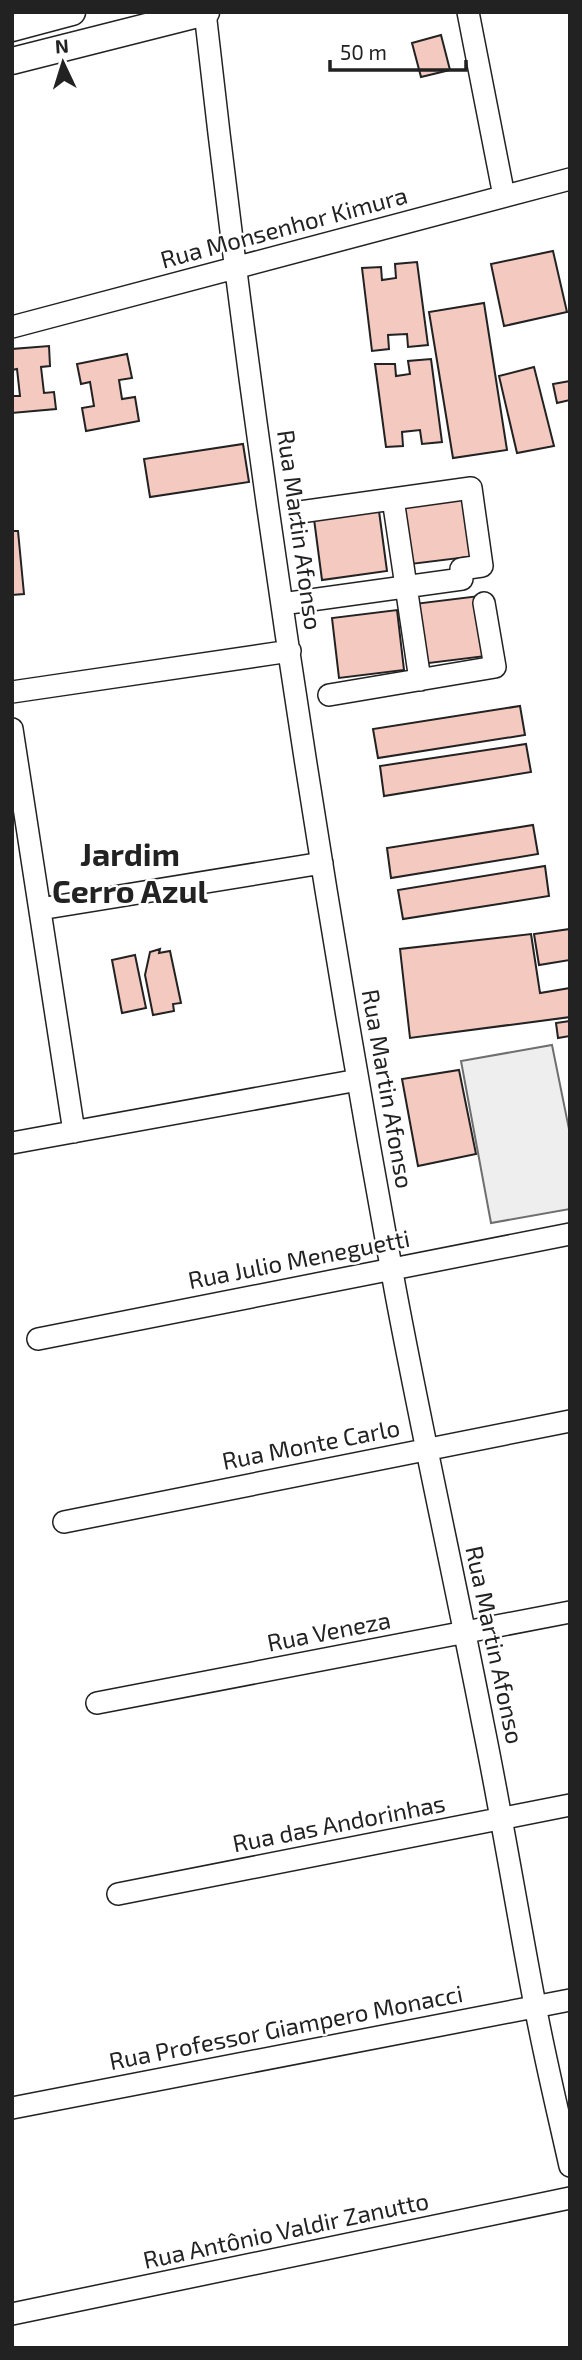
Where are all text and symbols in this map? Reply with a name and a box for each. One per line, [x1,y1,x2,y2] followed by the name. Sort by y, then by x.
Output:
[28,28,98,98] north arrow
[330,28,466,72] scale bar
[54,34,69,57] text: N
[340,39,387,64] text: 50 m
[157,180,410,273] street label: Rua Monsenhor Kimura
[272,428,329,632] street label: Rua Martin Afonso
[52,834,209,909] district label: Jardim Cerro Azul
[357,987,420,1191] street label: Rua Martin Afonso
[185,1223,412,1294] street label: Rua Julio Meneguetti
[219,1412,402,1475] street label: Rua Monte Carlo
[460,1543,531,1746] street label: Rua Martin Afonso
[264,1604,393,1657] street label: Rua Veneza
[230,1788,448,1857] street label: Rua das Andorinhas
[106,1978,465,2075] street label: Rua Professor Giampero Monacci
[140,2185,431,2274] street label: Rua Antônio Valdir Zanutto

